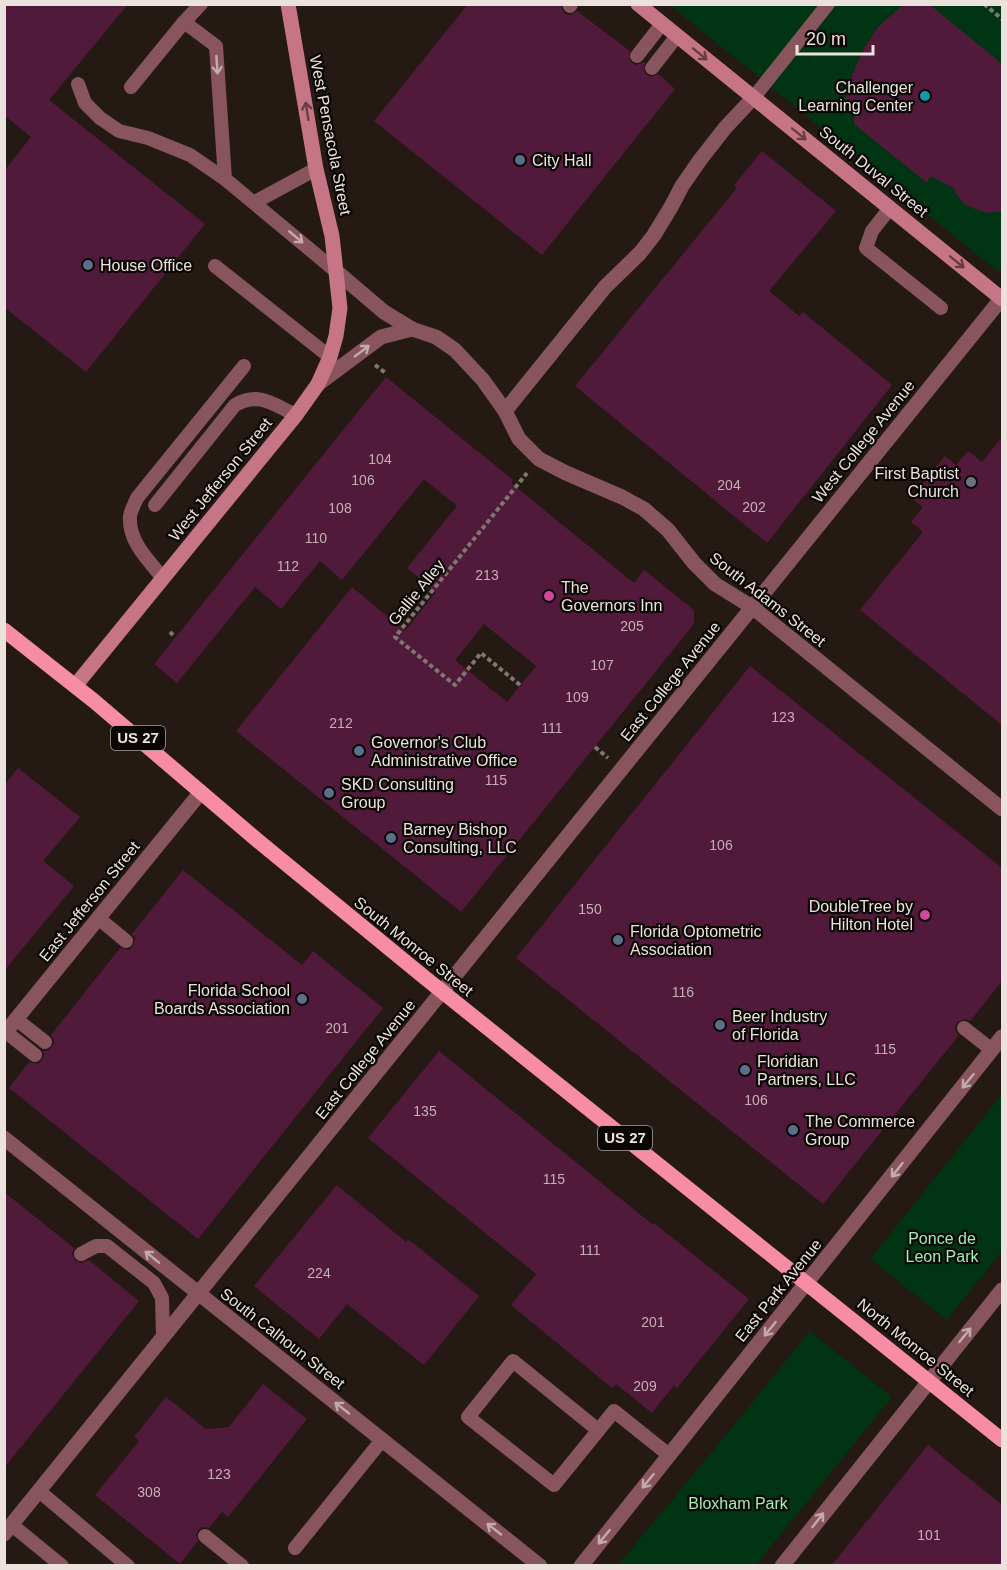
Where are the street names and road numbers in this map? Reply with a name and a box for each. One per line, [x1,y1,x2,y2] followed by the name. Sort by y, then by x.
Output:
[307,54,354,217] street label: West Pensacola Street
[816,123,932,221] street label: South Duval Street
[809,377,918,506] street label: West College Avenue
[166,414,276,544] street label: West Jefferson Street
[706,549,829,650] street label: South Adams Street
[385,556,448,628] street label: Gallie Alley
[617,618,724,744] street label: East College Avenue
[111,726,165,750] road number: US 27
[36,838,143,965] street label: East Jefferson Street
[351,893,477,1000] street label: South Monroe Street
[312,996,419,1122] street label: East College Avenue
[598,1126,652,1150] road number: US 27
[732,1236,825,1345] street label: East Park Avenue
[217,1285,349,1393] street label: South Calhoun Street
[854,1295,978,1400] street label: North Monroe Street

